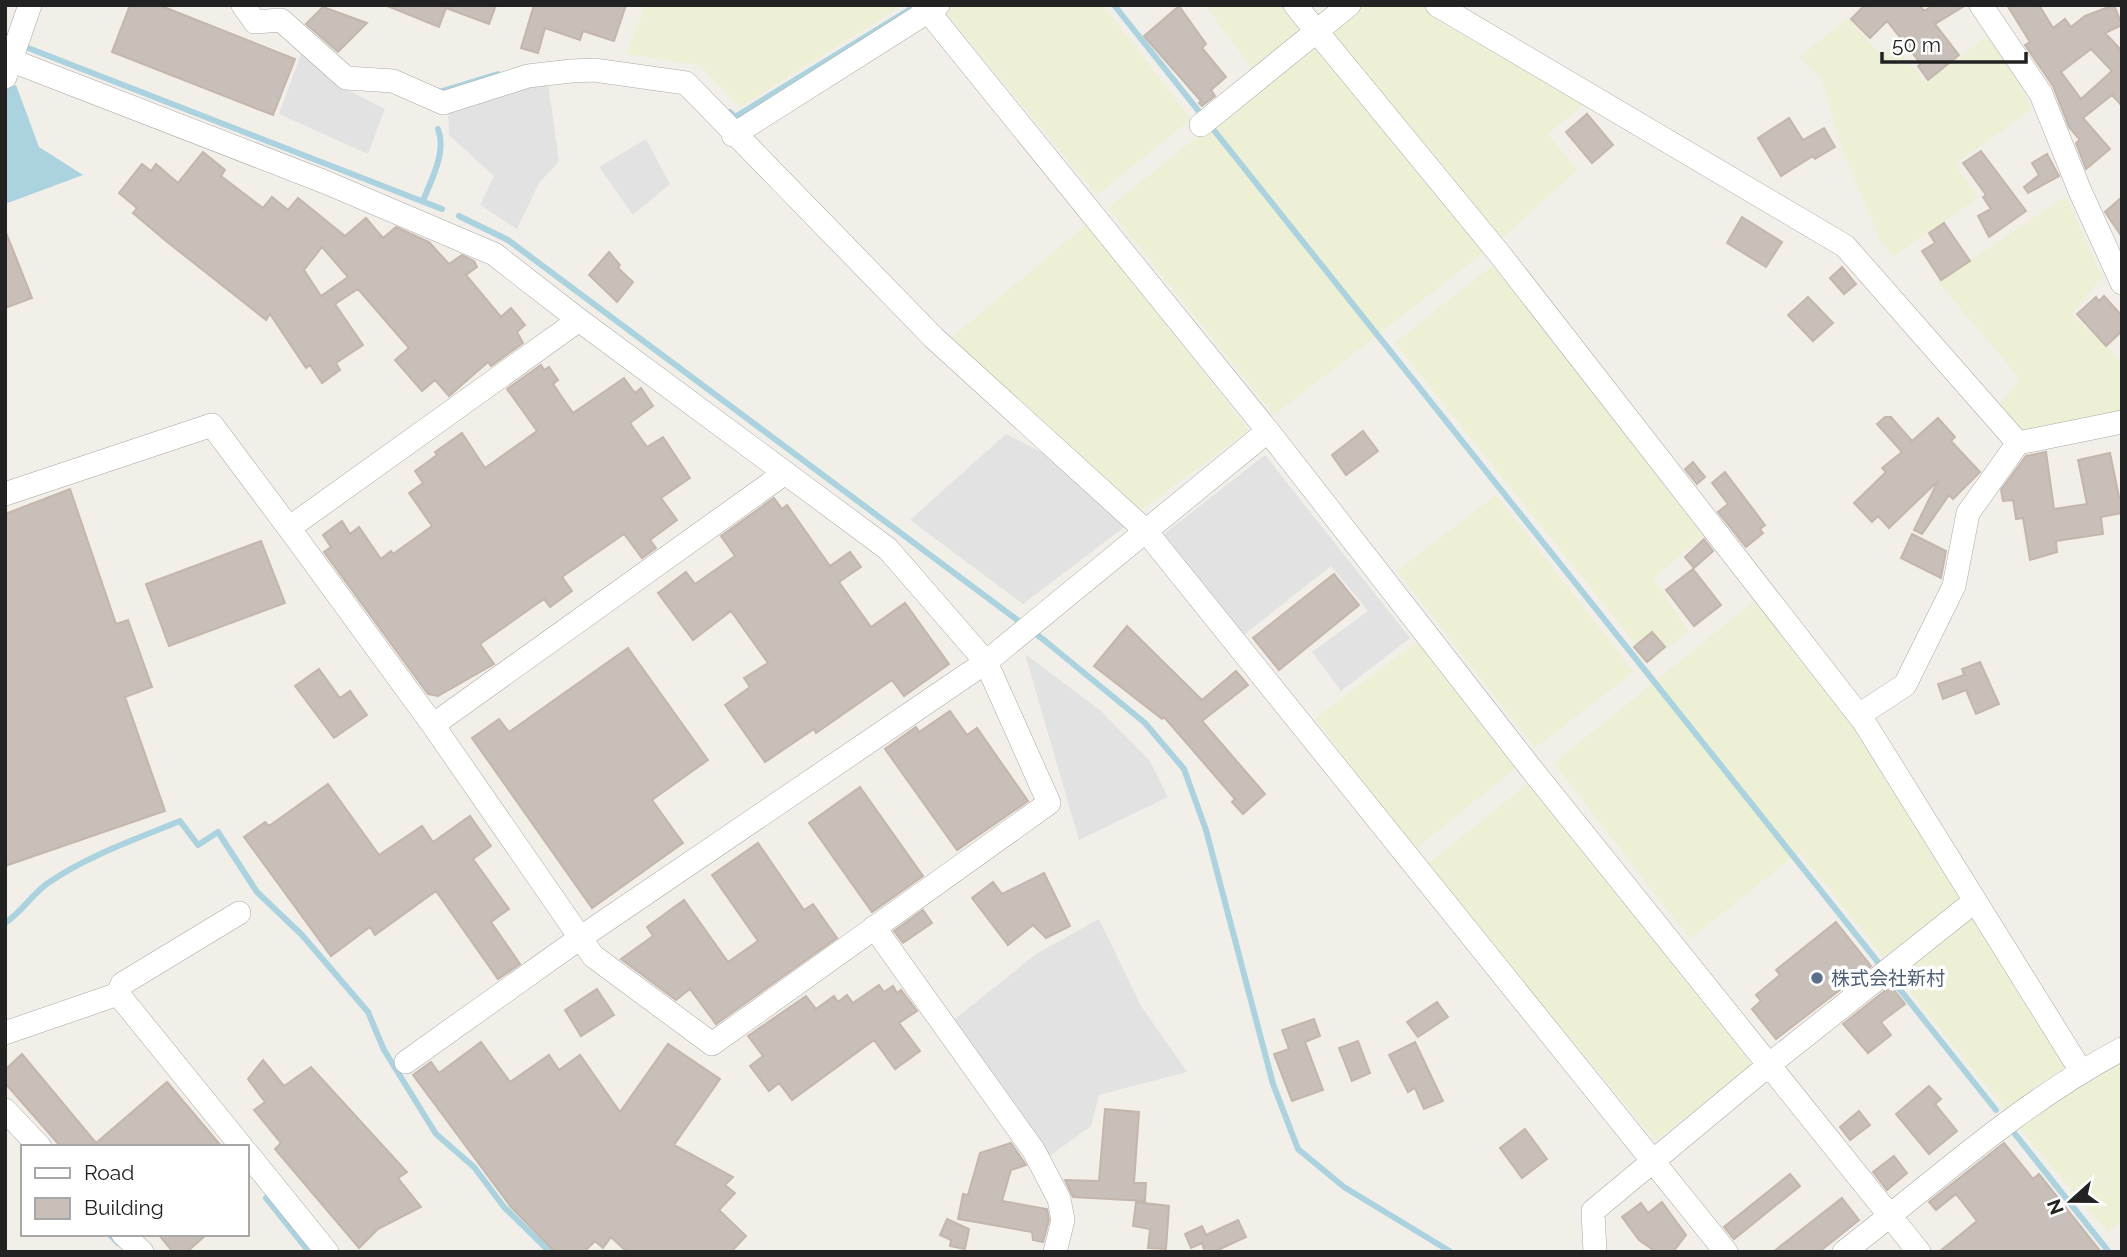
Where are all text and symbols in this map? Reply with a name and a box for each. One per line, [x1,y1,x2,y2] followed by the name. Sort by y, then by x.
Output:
[1882,21,2025,65] scale bar
[1892,32,1941,57] text: 50 m
[1831,967,1945,989] place label: 株式会社新村
[1809,970,1825,986] marker: 株式会社新村
[21,1145,248,1236] legend
[84,1160,134,1185] text: Road
[2036,1166,2106,1236] north arrow
[84,1195,164,1220] text: Building
[2042,1196,2068,1218] text: N

